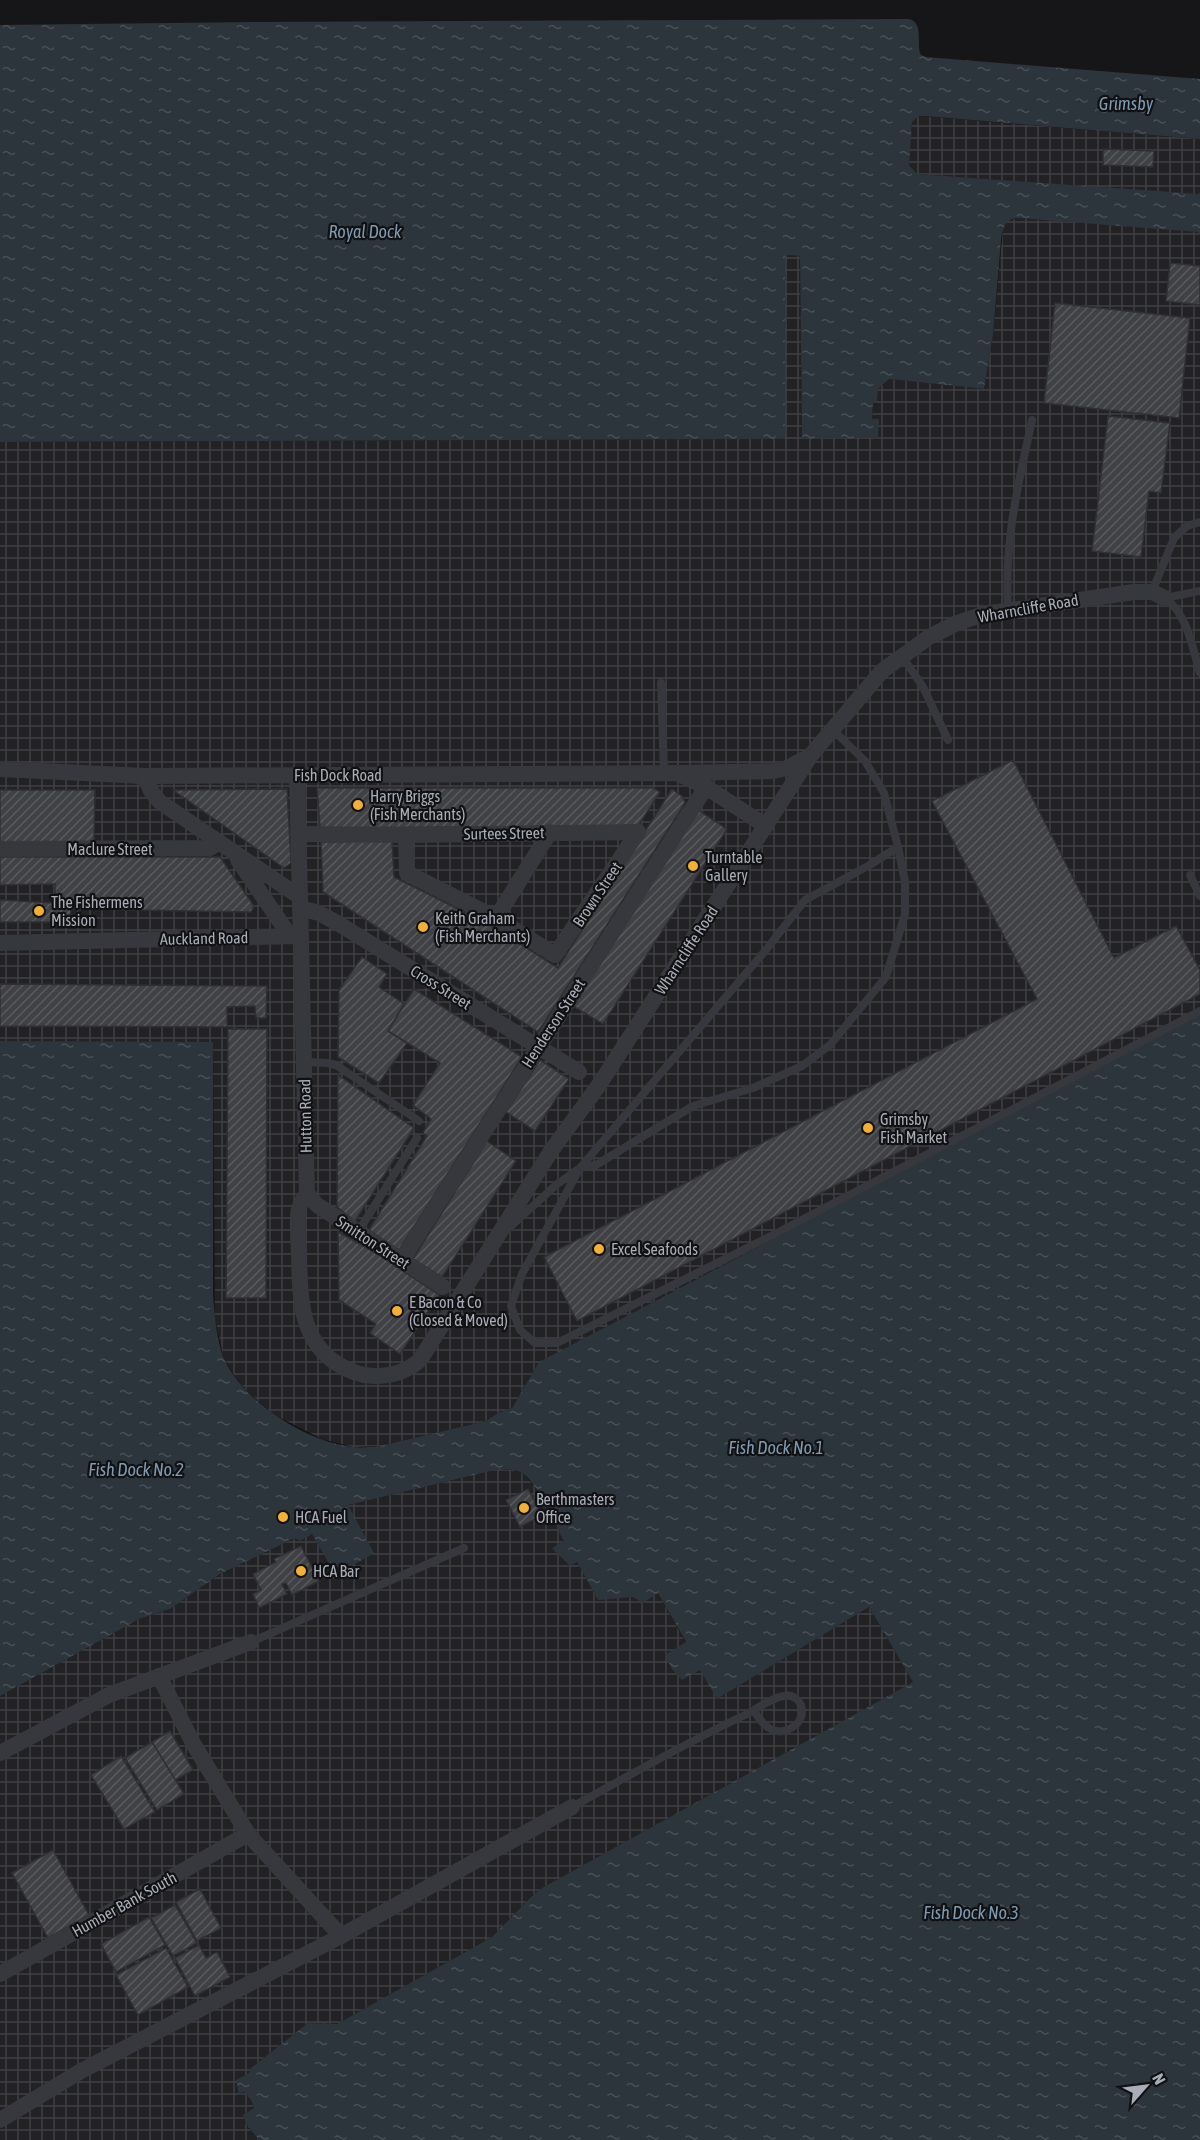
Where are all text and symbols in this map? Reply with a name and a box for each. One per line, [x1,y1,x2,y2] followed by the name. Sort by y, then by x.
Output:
[1099,93,1154,114] water label: Grimsby
[328,221,403,242] water label: Royal Dock
[976,590,1080,626] street label: Wharncliffe Road
[294,766,382,784] street label: Fish Dock Road
[370,787,465,824] place label: Harry Briggs (Fish Merchants)
[351,798,365,812] marker: Harry Briggs (Fish Merchants)
[463,823,545,843] street label: Surtees Street
[67,840,153,858] street label: Maclure Street
[705,848,762,885] place label: Turntable Gallery
[569,858,625,930] street label: Brown Street
[686,859,700,873] marker: Turntable Gallery
[51,893,143,929] place label: The Fishermens Mission
[651,902,721,998] street label: Wharncliffe Road
[32,904,46,918] marker: The Fishermens Mission
[435,909,530,946] place label: Keith Graham (Fish Merchants)
[416,920,430,934] marker: Keith Graham (Fish Merchants)
[160,928,248,948] street label: Auckland Road
[407,961,475,1013] street label: Cross Street
[518,975,589,1071] street label: Henderson Street
[295,1079,315,1153] street label: Hutton Road
[880,1110,948,1146] place label: Grimsby Fish Market
[861,1121,875,1135] marker: Grimsby Fish Market
[333,1212,413,1273] street label: Smitton Street
[611,1240,698,1258] place label: Excel Seafoods
[592,1242,606,1256] marker: Excel Seafoods
[409,1293,508,1330] place label: E Bacon & Co (Closed & Moved)
[390,1304,404,1318] marker: E Bacon & Co (Closed & Moved)
[728,1437,824,1458] water label: Fish Dock No.1
[88,1459,184,1480] water label: Fish Dock No.2
[536,1490,615,1526] place label: Berthmasters Office
[517,1501,531,1515] marker: Berthmasters Office
[295,1508,348,1526] place label: HCA Fuel
[276,1510,290,1524] marker: HCA Fuel
[313,1562,360,1580] place label: HCA Bar
[294,1564,308,1578] marker: HCA Bar
[69,1868,179,1940] street label: Humber Bank South
[923,1902,1019,1923] water label: Fish Dock No.3
[1116,2056,1176,2116] north arrow
[1149,2071,1169,2087] text: N

